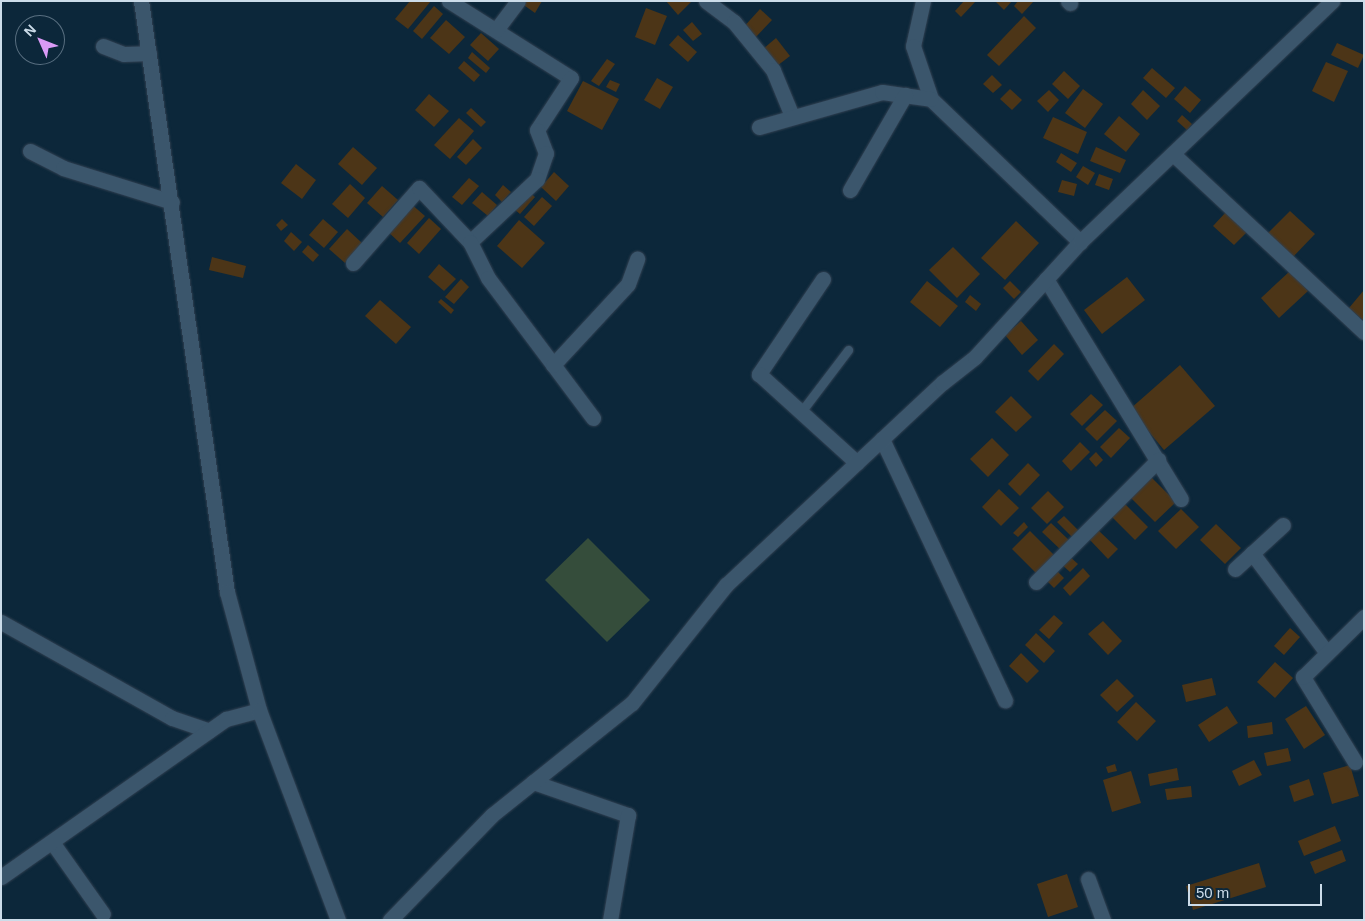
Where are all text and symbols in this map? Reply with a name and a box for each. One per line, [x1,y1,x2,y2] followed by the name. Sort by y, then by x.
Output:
[15,15,65,65] north arrow
[21,21,39,39] text: N
[1190,874,1324,906] scale bar
[1196,884,1229,901] text: 50 m

